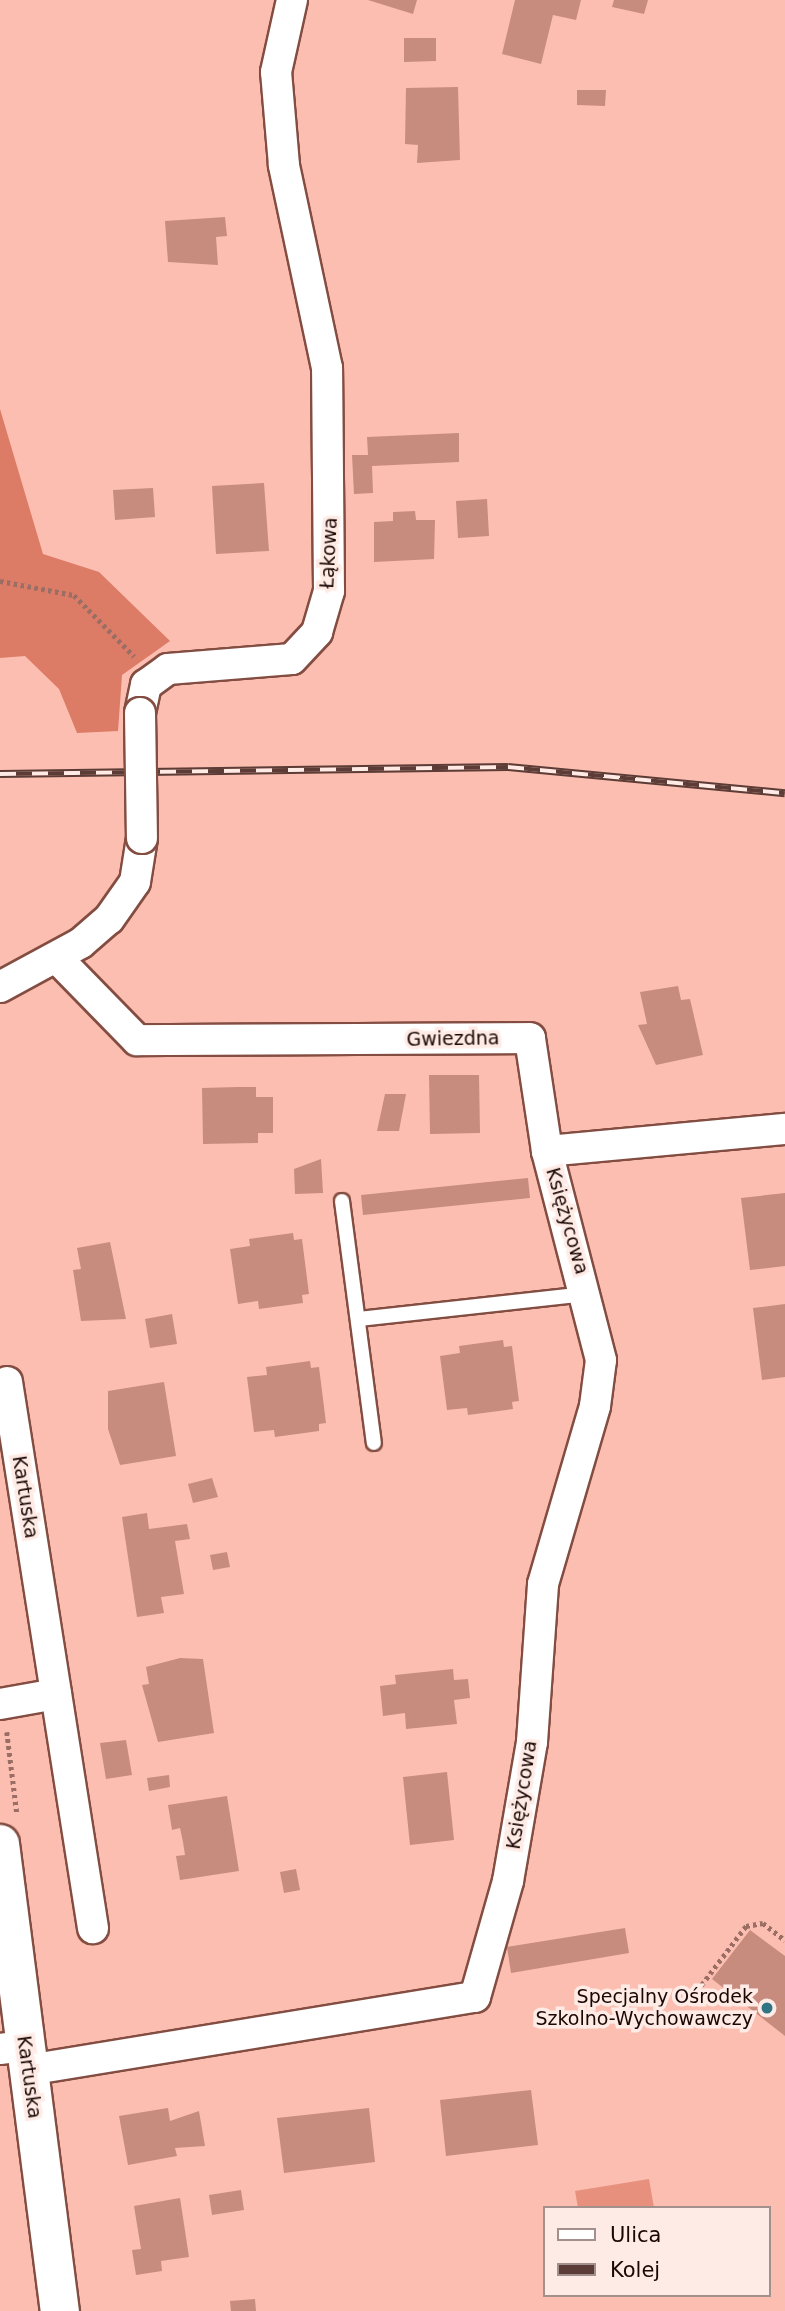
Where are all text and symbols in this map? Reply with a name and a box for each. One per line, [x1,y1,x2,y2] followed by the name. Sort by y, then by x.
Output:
[316,517,342,589] street label: Łąkowa
[406,1027,500,1051] street label: Gwiezdna
[541,1165,593,1277] street label: Księżycowa
[7,1454,43,1540] street label: Kartuska
[502,1739,542,1851] street label: Księżycowa
[535,1986,753,2030] place label: Specjalny Ośrodek Szkolno-Wychowawczy
[759,2000,775,2016] marker: Specjalny Ośrodek Szkolno-Wychowawczy
[12,2034,46,2120] street label: Kartuska
[544,2206,771,2297] legend
[610,2223,661,2247] text: Ulica
[610,2258,660,2282] text: Kolej

